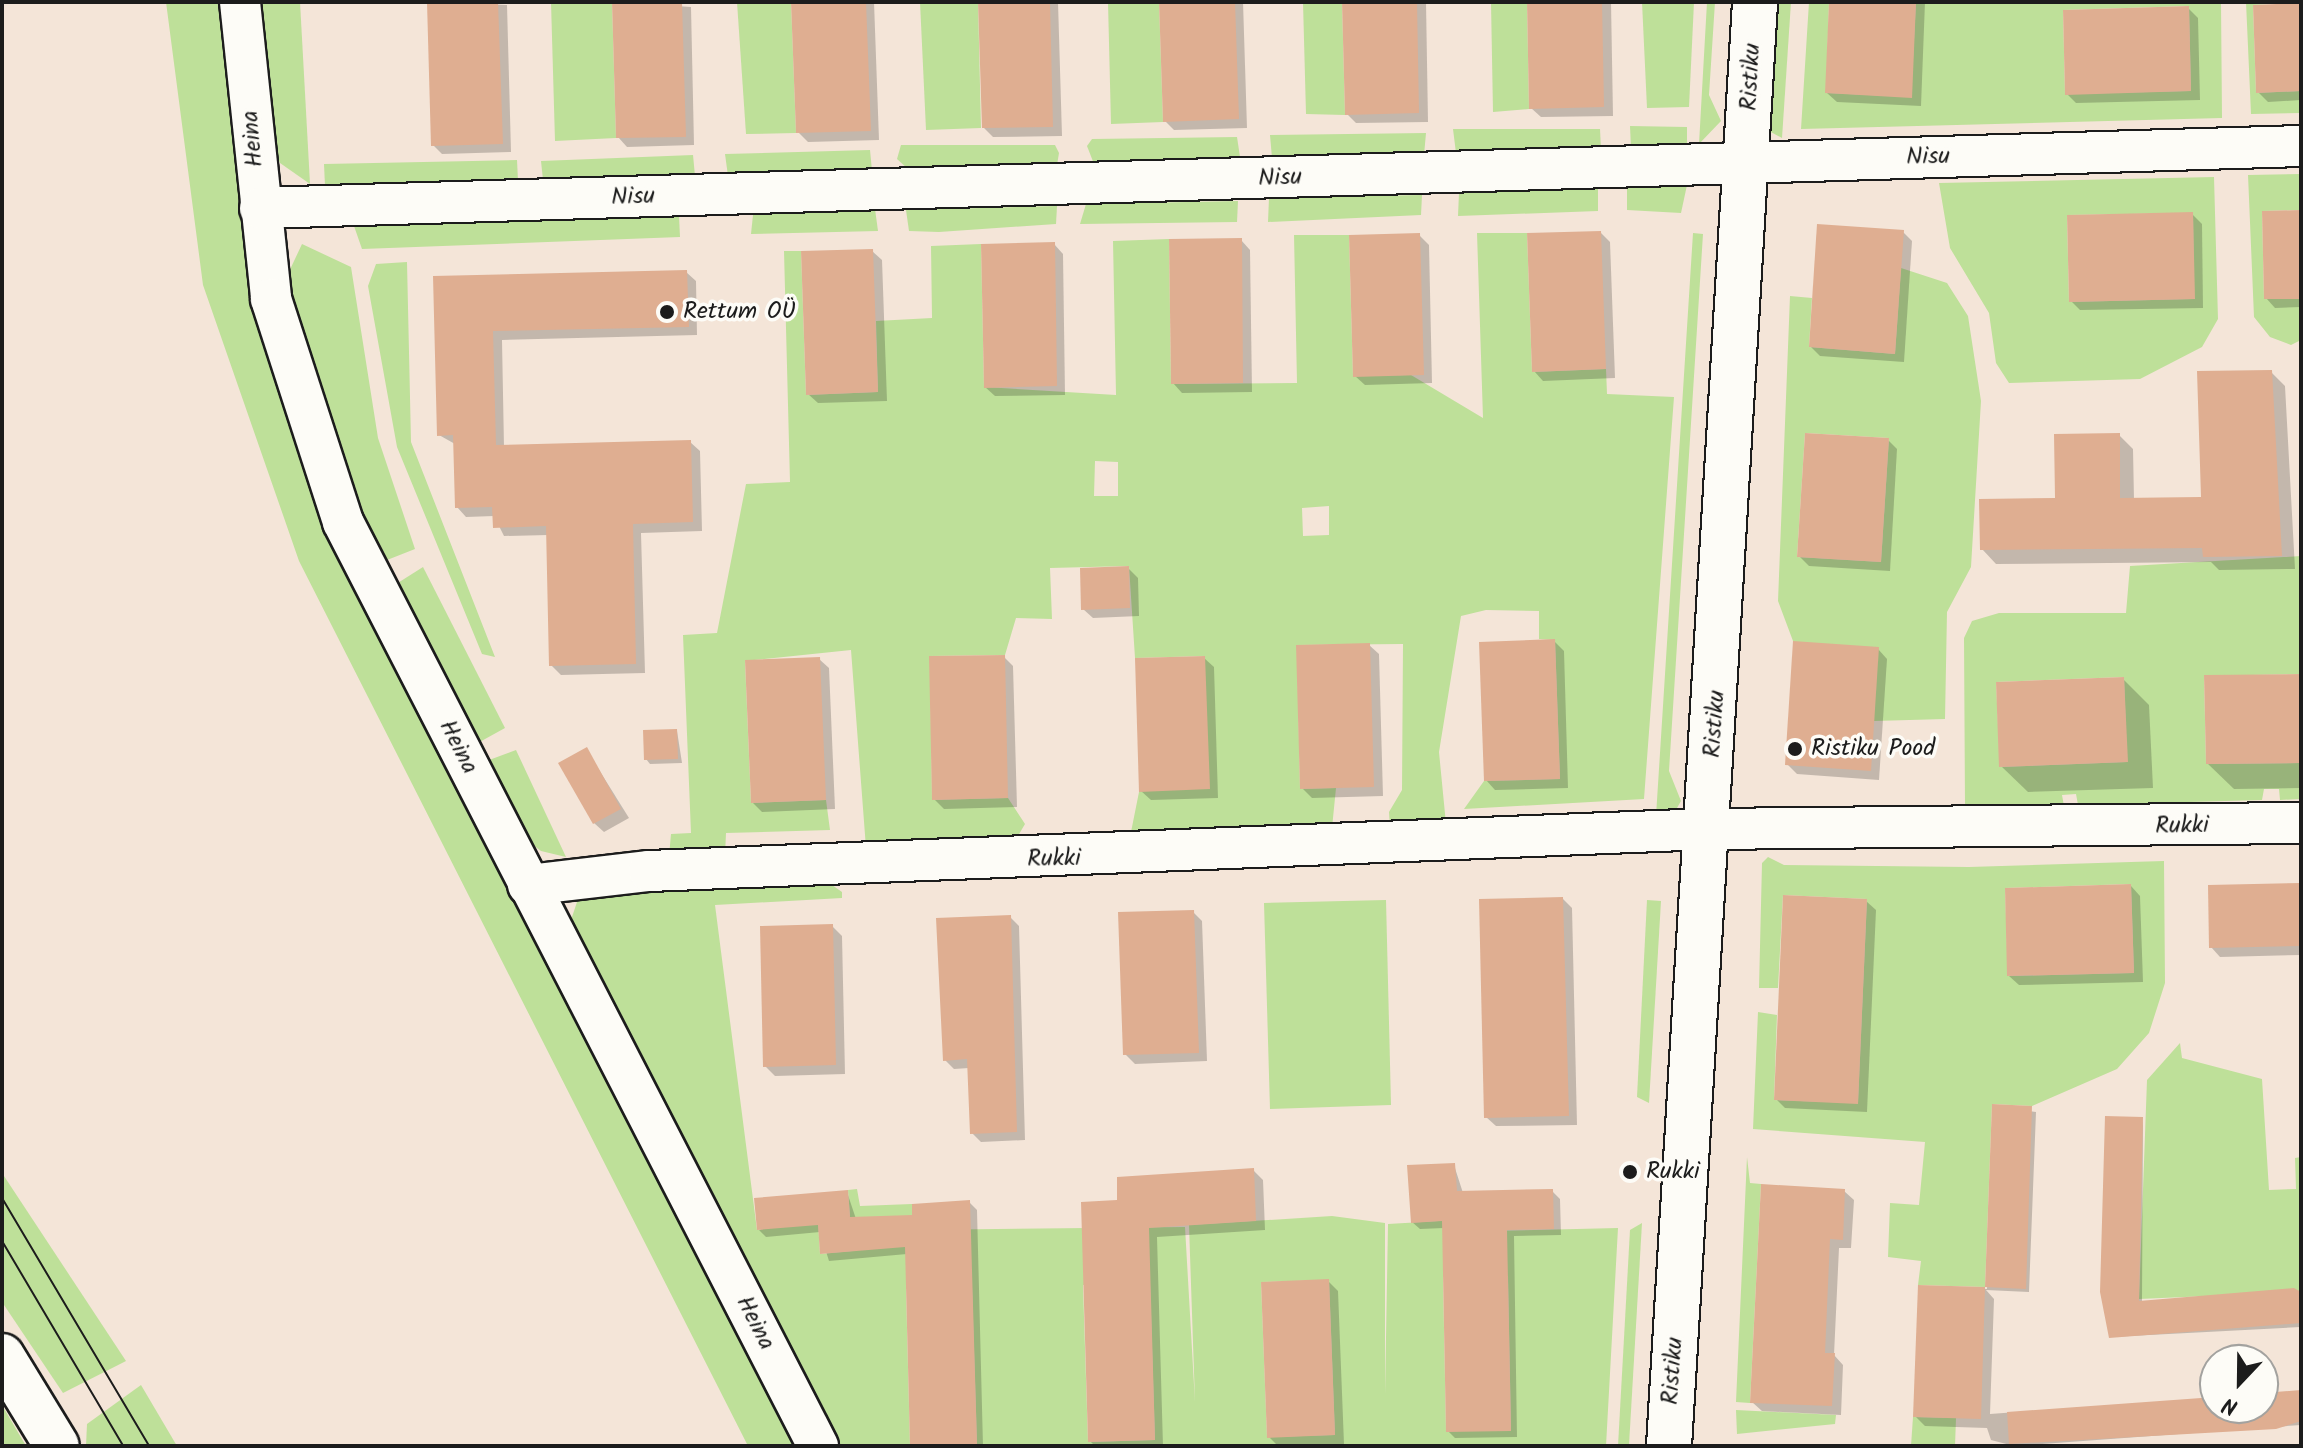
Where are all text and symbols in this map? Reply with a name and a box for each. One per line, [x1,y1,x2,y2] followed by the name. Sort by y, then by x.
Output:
[1735,42,1767,112] street label: Ristiku
[236,110,270,168] street label: Heina
[1906,142,1950,172] street label: Nisu
[1258,163,1302,193] street label: Nisu
[611,182,655,212] street label: Nisu
[683,298,796,326] place label: Rettum OÜ
[658,303,676,321] marker: Rettum OÜ
[1698,689,1732,759] street label: Ristiku
[432,715,484,779] street label: Heina
[1811,735,1935,763] place label: Ristiku Pood
[1786,740,1804,758] marker: Ristiku Pood
[2155,811,2209,841] street label: Rukki
[1027,844,1081,874] street label: Rukki
[1646,1158,1700,1186] place label: Rukki
[1621,1163,1639,1181] marker: Rukki
[729,1291,781,1355] street label: Heina
[1656,1336,1690,1406] street label: Ristiku
[2199,1344,2279,1424] north arrow
[2218,1386,2244,1424] text: N

